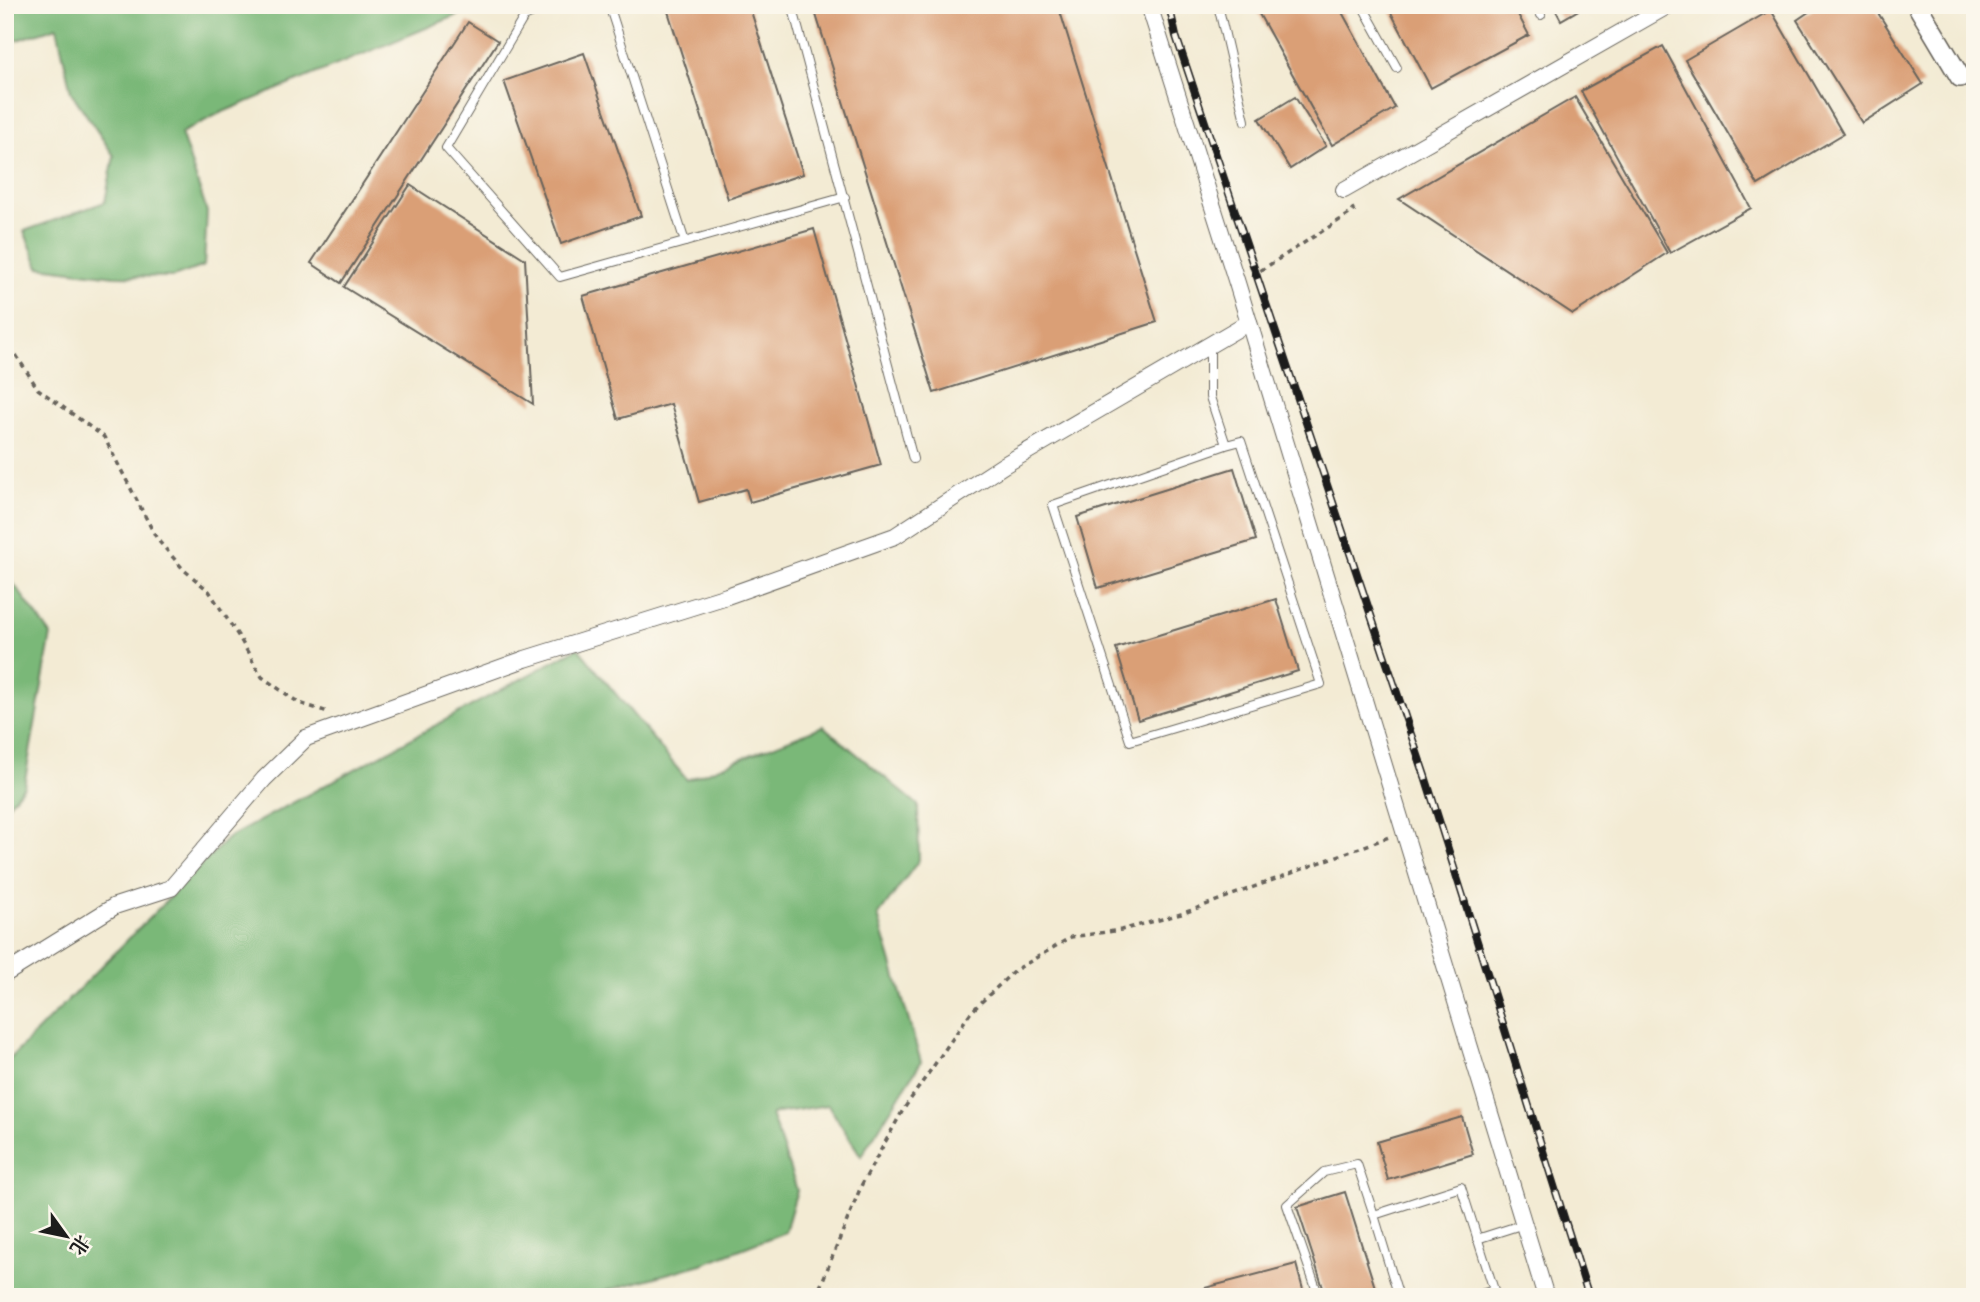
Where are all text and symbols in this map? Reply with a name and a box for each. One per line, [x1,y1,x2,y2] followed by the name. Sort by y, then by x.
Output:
[32,1200,102,1270] north arrow
[63,1230,95,1260] text: 北

